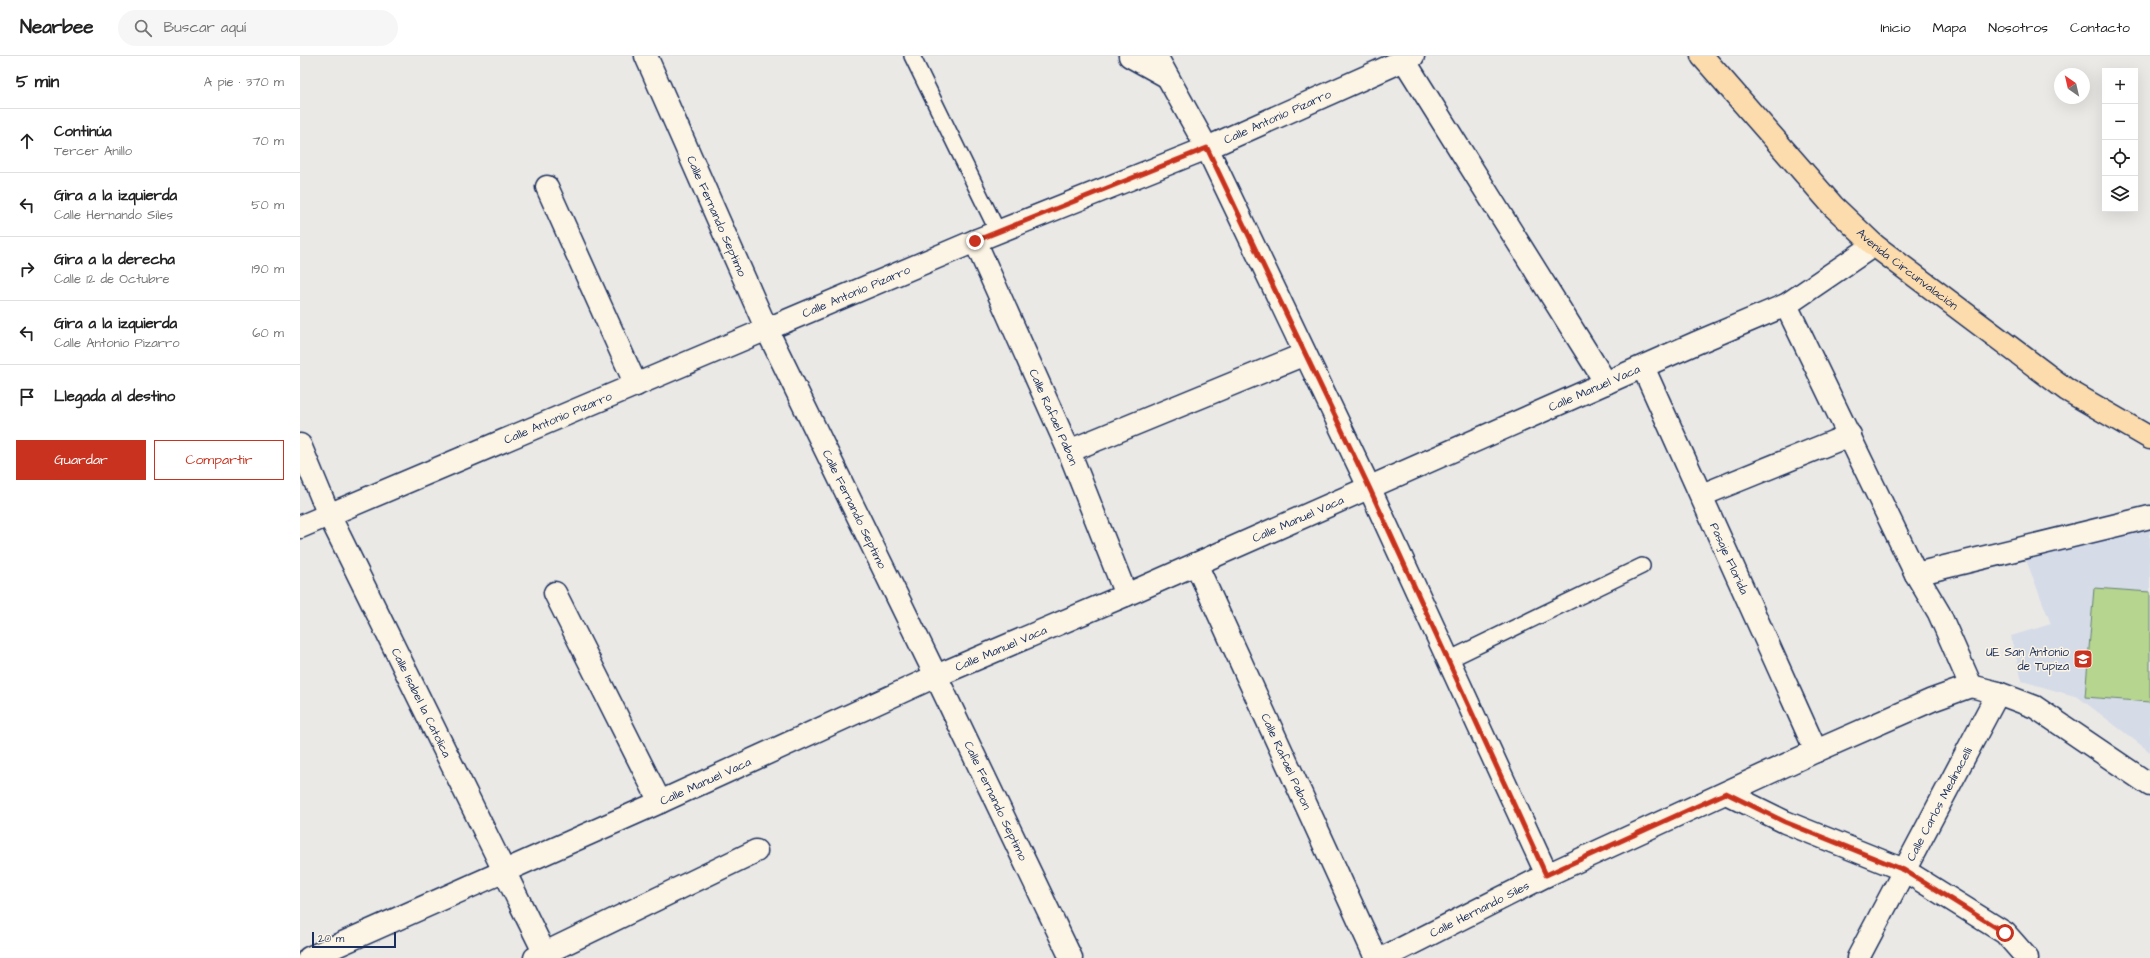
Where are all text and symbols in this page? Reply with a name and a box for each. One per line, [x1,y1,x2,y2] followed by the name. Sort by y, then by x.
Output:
[118,10,398,46] search box
[20,14,94,41] text: Nearbee
[132,17,154,39] icon: search
[164,17,246,38] text: Buscar aquí
[1880,18,1911,38] text: Inicio
[1933,18,1966,38] text: Mapa
[1988,18,2048,38] text: Nosotros
[2070,18,2130,38] text: Contacto
[2054,68,2090,104] north arrow
[2102,68,2138,212] map controls
[2102,68,2138,104] button: +
[16,70,59,94] text: 5 min
[204,73,284,91] text: A pie · 370 m
[1221,86,1334,148] street label: Calle Antonio Pizarro
[2102,104,2138,140] button: −
[54,121,112,142] text: Continúa
[16,130,38,152] icon: ahead
[252,132,284,150] text: 70 m
[2102,140,2138,176] button: locate
[54,142,132,160] text: Tercer Anillo
[682,153,751,280] street label: Calle Fernando Septimo
[2102,176,2138,212] button: layers
[54,185,177,206] text: Gira a la izquierda
[16,194,38,216] icon: left
[251,196,284,214] text: 50 m
[54,206,173,224] text: Calle Hernando Siles
[1853,225,1962,314] street label: Avenida Circunvalación
[966,232,984,250] route end
[54,249,175,270] text: Gira a la derecha
[16,258,38,280] icon: right
[251,260,284,278] text: 190 m
[800,261,913,322] street label: Calle Antonio Pizarro
[54,270,170,288] text: Calle 12 de Octubre
[54,313,177,334] text: Gira a la izquierda
[16,322,38,344] icon: left
[252,324,284,342] text: 60 m
[54,334,180,352] text: Calle Antonio Pizarro
[1546,361,1643,416] street label: Calle Manuel Vaca
[1024,366,1082,468] street label: Calle Rafael Pabon
[16,386,38,408] icon: arrive
[54,386,175,407] text: Llegada al destino
[501,388,615,449] street label: Calle Antonio Pizarro
[16,440,146,480] button: Guardar
[154,440,284,480] button: Compartir
[818,447,891,572] street label: Calle Fernando Septimo
[1250,492,1347,547] street label: Calle Manuel Vaca
[1705,520,1752,597] street label: Pasaje Florida
[952,622,1050,676] street label: Calle Manuel Vaca
[1986,644,2069,675] place label: UE San Antonio de Tupiza
[387,645,455,761] street label: Calle Isabel la Catolica
[2072,648,2094,670] school or university icon: UE San Antonio de Tupiza
[1256,711,1315,812] street label: Calle Rafael Pabon
[959,738,1031,864] street label: Calle Fernando Septimo
[1903,744,1977,864] street label: Calle Carlos Medinacelli
[657,754,754,810] street label: Calle Manuel Vaca
[1427,877,1532,942] street label: Calle Hernando Siles
[1996,924,2014,942] route start
[312,930,396,949] scale bar
[318,931,344,946] text: 20 m

